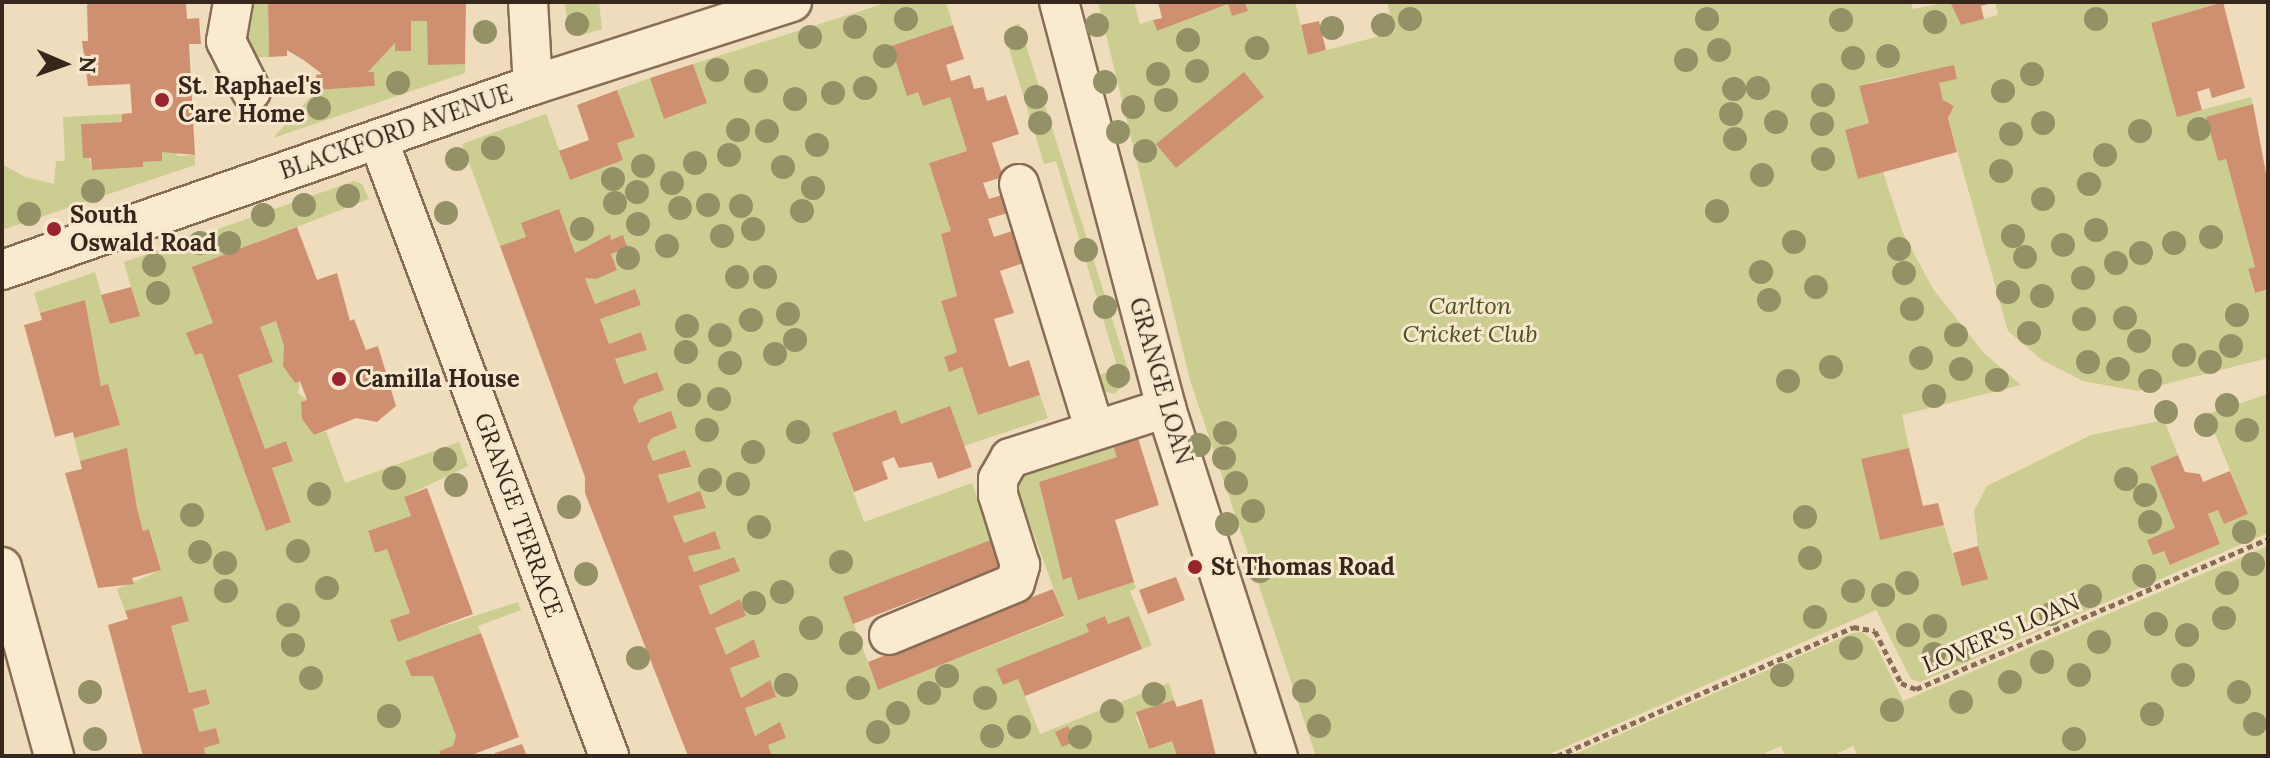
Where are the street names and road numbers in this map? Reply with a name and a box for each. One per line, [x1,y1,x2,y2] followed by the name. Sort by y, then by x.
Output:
[276,79,516,185] street label: BLACKFORD AVENUE
[1123,294,1199,468] street label: GRANGE LOAN
[469,409,569,621] street label: GRANGE TERRACE
[1918,587,2084,679] street label: LOVER'S LOAN

